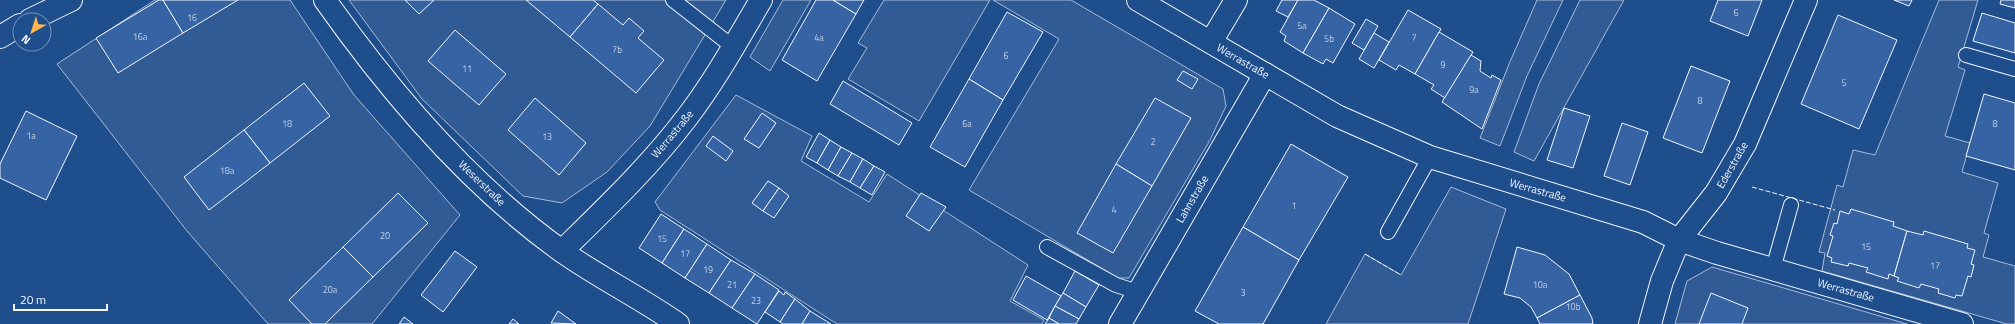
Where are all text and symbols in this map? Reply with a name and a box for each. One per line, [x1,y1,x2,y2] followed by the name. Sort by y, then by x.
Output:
[1733,6,1739,19] house number: 6
[187,11,197,24] house number: 16
[12,12,52,52] north arrow
[1297,19,1307,32] house number: 5a
[133,30,148,43] house number: 16a
[18,31,34,48] text: N
[814,31,824,44] house number: 4a
[1411,31,1417,44] house number: 7
[1324,32,1334,45] house number: 5b
[1214,39,1273,83] street label: Werrastraße
[612,43,622,56] house number: 7b
[1003,49,1009,62] house number: 6
[1440,58,1446,71] house number: 9
[462,62,472,75] house number: 11
[1841,76,1847,89] house number: 5
[1469,83,1479,96] house number: 9a
[1697,94,1703,107] house number: 8
[647,106,697,162] street label: Werrastraße
[282,117,292,130] house number: 18
[962,117,972,130] house number: 6a
[1992,117,1998,130] house number: 8
[26,129,36,142] house number: 1a
[542,130,552,143] house number: 13
[1150,135,1156,148] house number: 2
[1712,138,1752,191] street label: Ederstraße
[455,157,509,210] street label: Weserstraße
[220,164,235,177] house number: 18a
[1172,172,1212,226] street label: Lahnstraße
[1508,174,1569,206] street label: Werrastraße
[1291,199,1297,212] house number: 1
[1111,203,1117,216] house number: 4
[380,229,390,242] house number: 20
[657,232,667,245] house number: 15
[1861,240,1871,253] house number: 15
[680,247,690,260] house number: 17
[1930,259,1940,272] house number: 17
[703,263,713,276] house number: 19
[1816,274,1877,306] street label: Werrastraße
[727,278,737,291] house number: 21
[1533,278,1548,291] house number: 10a
[323,283,338,296] house number: 20a
[14,286,107,312] scale bar
[1240,286,1246,299] house number: 3
[20,290,46,309] text: 20 m
[751,294,761,307] house number: 23
[1566,300,1581,313] house number: 10b

